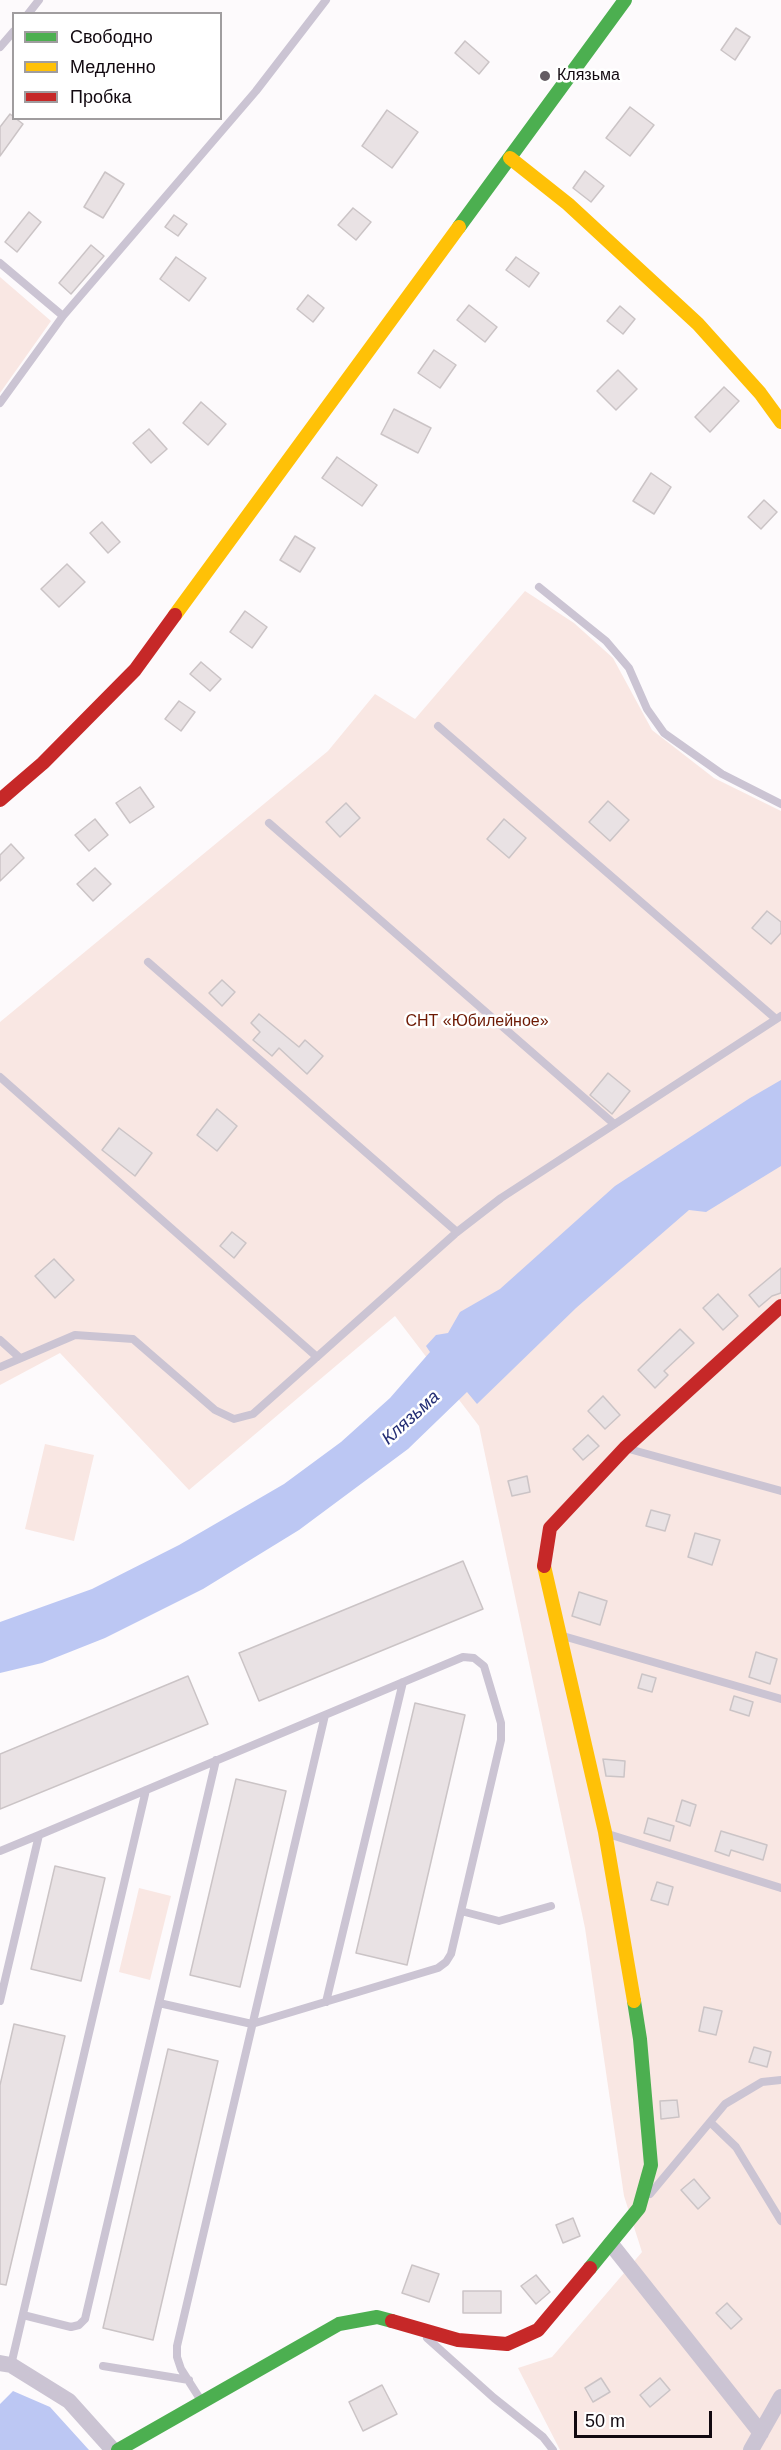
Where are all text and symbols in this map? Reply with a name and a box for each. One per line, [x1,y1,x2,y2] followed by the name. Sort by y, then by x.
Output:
[12,12,222,120] legend
[70,27,153,47] text: Свободно
[70,57,156,77] text: Медленно
[557,66,620,86] place label: Клязьма
[538,69,552,83] marker: Клязьма
[70,87,132,107] text: Пробка
[405,1012,549,1032] park label: СНТ «Юбилейное»
[378,1386,444,1450] water label: Клязьма
[577,2399,715,2437] scale bar
[585,2411,625,2431] text: 50 m

